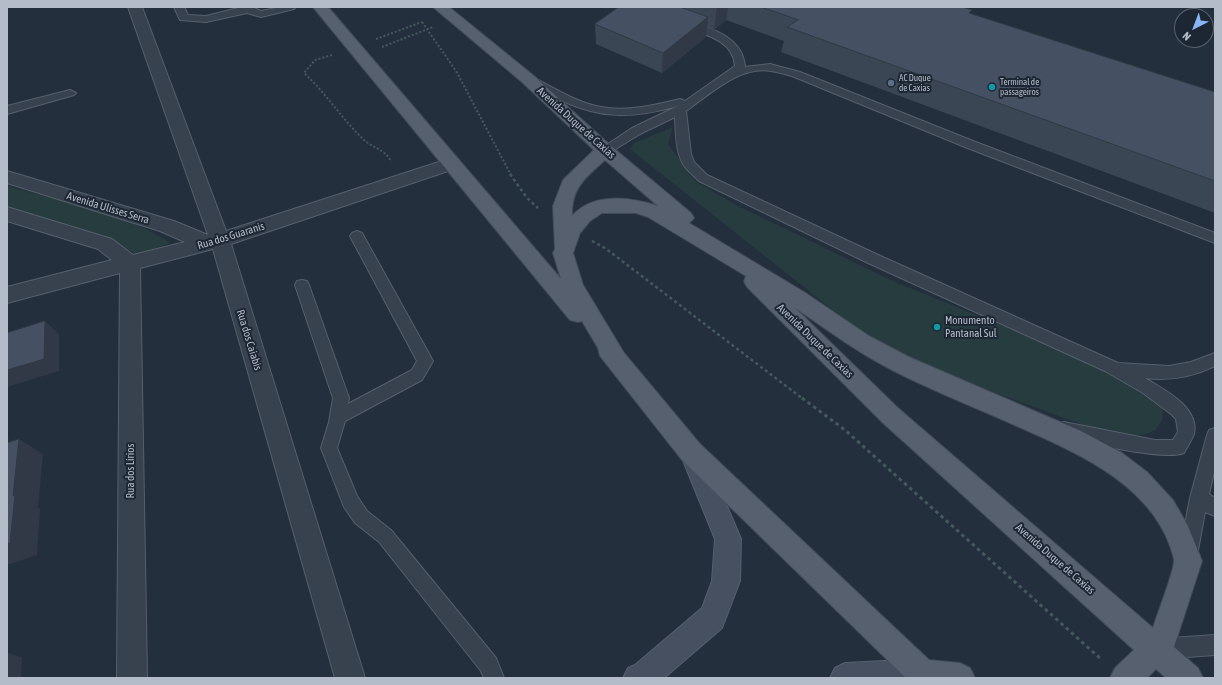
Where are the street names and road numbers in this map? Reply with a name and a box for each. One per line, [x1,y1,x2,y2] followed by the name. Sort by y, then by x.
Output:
[534,84,618,162] street label: Avenida Duque de Caxias
[65,189,151,227] street label: Avenida Ulisses Serra
[196,220,266,252] street label: Rua dos Guaranis
[774,301,856,381] street label: Avenida Duque de Caxias
[234,308,264,372] street label: Rua dos Caiabis
[124,444,138,498] street label: Rua dos Lírios
[1013,521,1097,597] street label: Avenida Duque de Caxias

